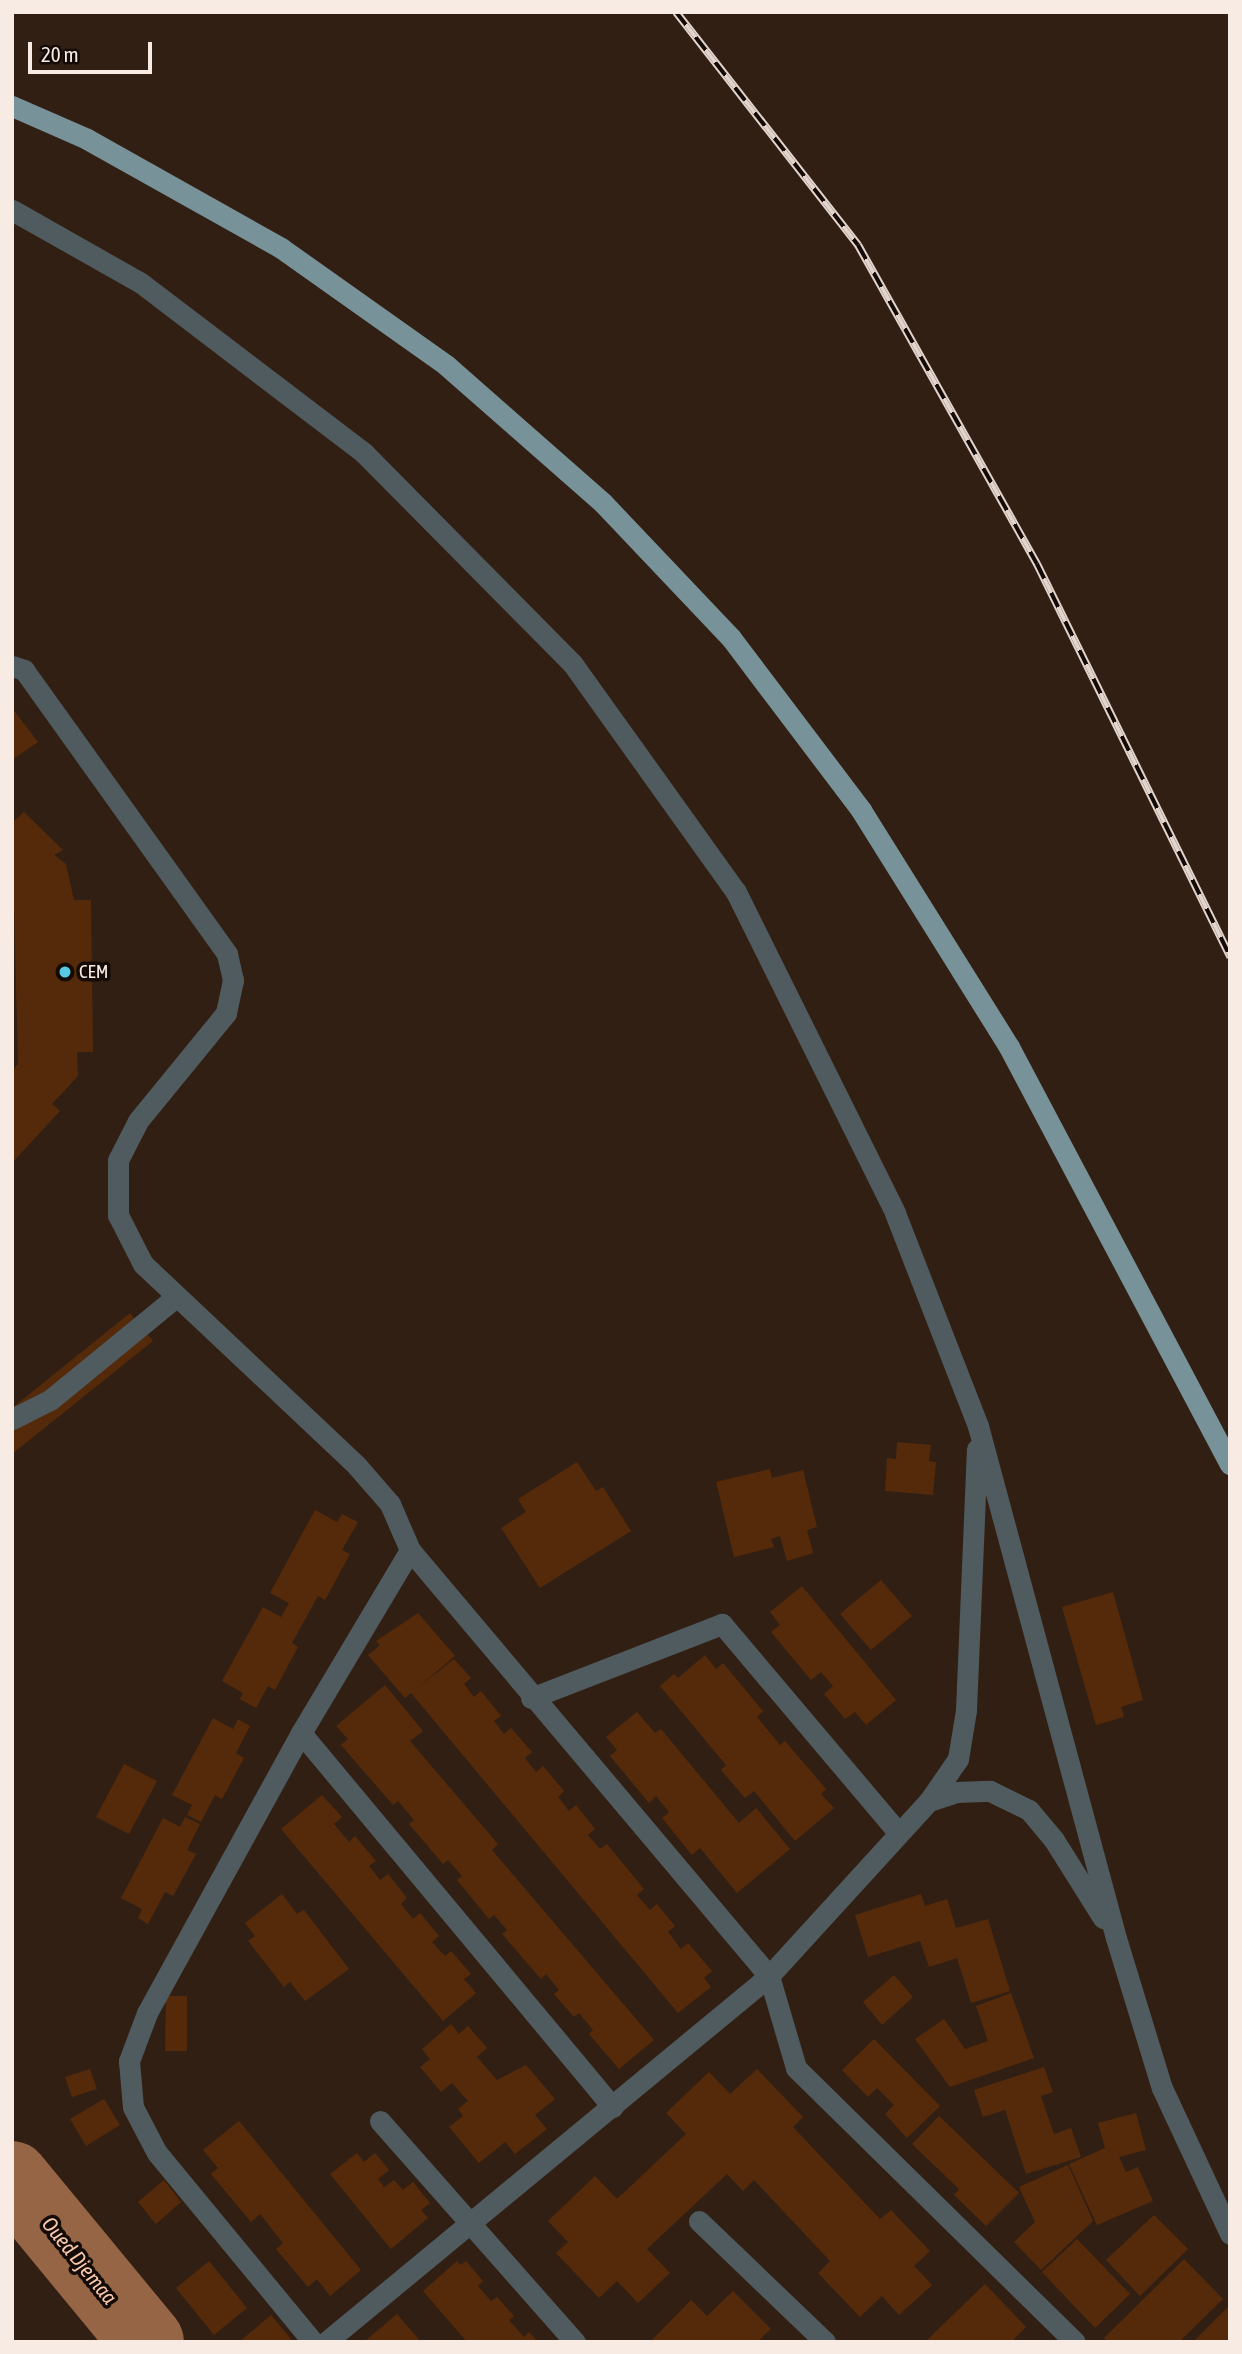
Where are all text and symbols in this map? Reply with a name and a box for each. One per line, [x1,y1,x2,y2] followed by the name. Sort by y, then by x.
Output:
[32,28,156,72] scale bar
[41,42,79,66] text: 20 m
[79,961,108,983] place label: CEM
[57,964,73,980] marker: CEM
[37,2211,123,2309] water label: Oued Djemaa

